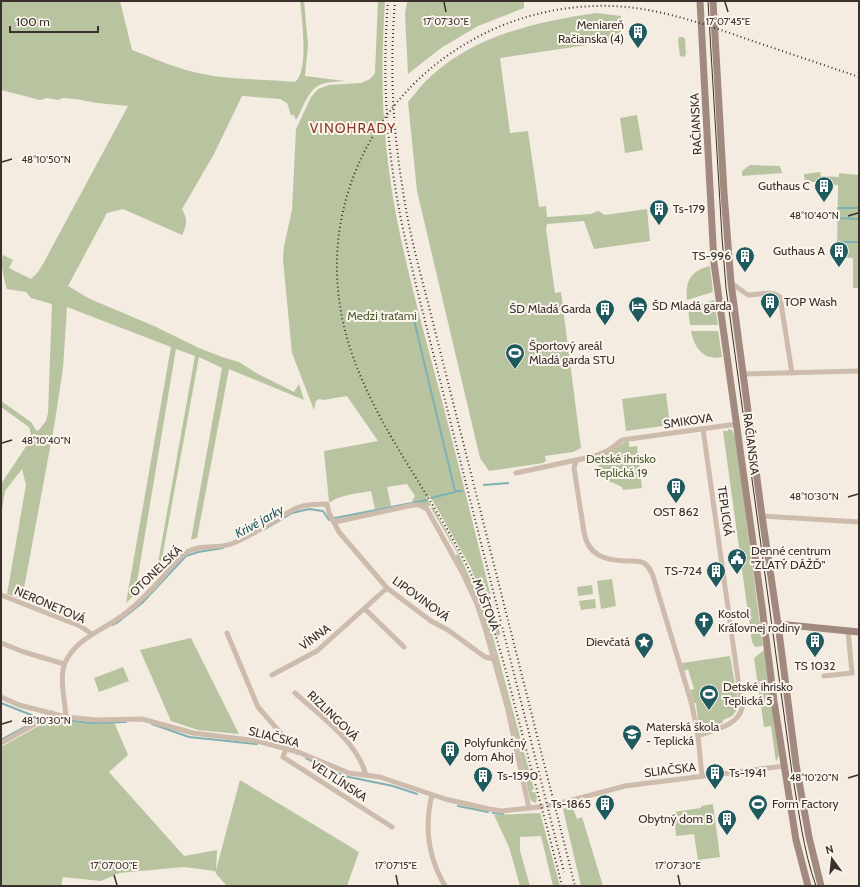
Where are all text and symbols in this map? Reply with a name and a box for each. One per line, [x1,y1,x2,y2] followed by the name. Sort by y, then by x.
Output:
[10,8,98,34] scale bar
[16,14,50,29] text: 100 m
[423,15,469,28] text: 17°07'30"E
[706,15,751,28] text: 17°07'45"E
[558,17,624,46] place label: Meniareň Račianska (4)
[627,21,649,49] building icon: Meniareň Račianska (4)
[686,92,705,155] street label: RAČIANSKA
[310,119,396,137] district label: VINOHRADY
[21,153,71,166] text: 48°10'50"N
[813,175,835,203] building icon: Guthaus C
[758,178,810,193] place label: Guthaus C
[648,198,670,226] building icon: Ts-179
[673,201,706,216] place label: Ts-179
[789,209,839,222] text: 48°10'40"N
[828,240,850,268] building icon: Guthaus A
[773,243,826,258] place label: Guthaus A
[734,245,756,273] building icon: TS-996
[692,248,731,263] place label: TS-996
[759,291,781,319] building icon: TOP Wash
[784,294,837,309] place label: TOP Wash
[627,295,649,323] hotel icon: ŠD Mladá garda
[594,298,616,326] building icon: ŠD Mladá Garda
[652,298,732,313] place label: ŠD Mladá garda
[509,301,591,316] place label: ŠD Mladá Garda
[347,308,417,323] park label: Medzi traťami
[529,338,615,367] place label: Športový areál Mladá garda STU
[504,342,526,370] sports icon: Športový areál Mladá garda STU
[662,410,714,431] street label: SMIKOVA
[740,412,763,476] street label: RAČIANSKA
[21,434,71,447] text: 48°10'40"N
[586,451,656,480] park label: Detské ihrisko Teplická 19
[665,476,687,504] building icon: OST 862
[715,485,737,538] street label: TEPLICKÁ
[789,490,839,503] text: 48°10'30"N
[232,501,288,542] water label: Krivé jarky
[653,504,699,519] place label: OST 862
[126,542,185,599] street label: OTONELSKÁ
[751,543,831,572] place label: Denné centrum "ZLATÝ DÁŽĎ"
[726,547,748,575] public building icon: Denné centrum "ZLATÝ DÁŽĎ"
[705,560,727,588] building icon: TS-724
[664,563,702,578] place label: TS-724
[390,573,453,625] street label: LIPOVINOVÁ
[470,577,503,634] street label: MUŠTOVÁ
[12,583,89,627] street label: NERONETOVÁ
[718,606,800,635] place label: Kostol Kráľovnej rodiny
[693,610,715,638] church icon: Kostol Kráľovnej rodiny
[296,620,334,653] street label: VÍNNA
[804,630,826,658] building icon: TS 1032
[633,631,655,659] place icon: Dievčatá
[586,634,630,649] place label: Dievčatá
[794,658,836,673] place label: TS 1032
[723,679,793,708] place label: Detské ihrisko Teplická 5
[698,683,720,711] sports icon: Detské ihrisko Teplická 5
[305,687,363,744] street label: RIZLINGOVÁ
[21,714,71,727] text: 48°10'30"N
[646,719,720,748] place label: Materská škola - Teplická
[247,723,302,750] street label: SLIAČSKA
[621,723,643,751] school or university icon: Materská škola - Teplická
[464,735,527,764] place label: Polyfunkčný dom Ahoj
[439,739,461,767] building icon: Polyfunkčný dom Ahoj
[308,757,371,805] street label: VELTLÍNSKA
[643,759,697,780] street label: SLIAČSKA
[704,762,726,790] building icon: Ts-1941
[472,765,494,793] building icon: Ts-1590
[729,765,766,780] place label: Ts-1941
[497,768,538,783] place label: Ts-1590
[789,771,839,784] text: 48°10'20"N
[594,793,616,821] building icon: Ts-1865
[747,793,769,821] sports icon: Form Factory
[551,796,591,811] place label: Ts-1865
[772,796,839,811] place label: Form Factory
[716,808,738,836] building icon: Obytný dom B
[638,811,713,826] place label: Obytný dom B
[812,839,852,879] north arrow
[824,842,835,857] text: N
[90,859,138,872] text: 17°07'00"E
[375,859,418,872] text: 17°07'15"E
[655,859,701,872] text: 17°07'30"E

